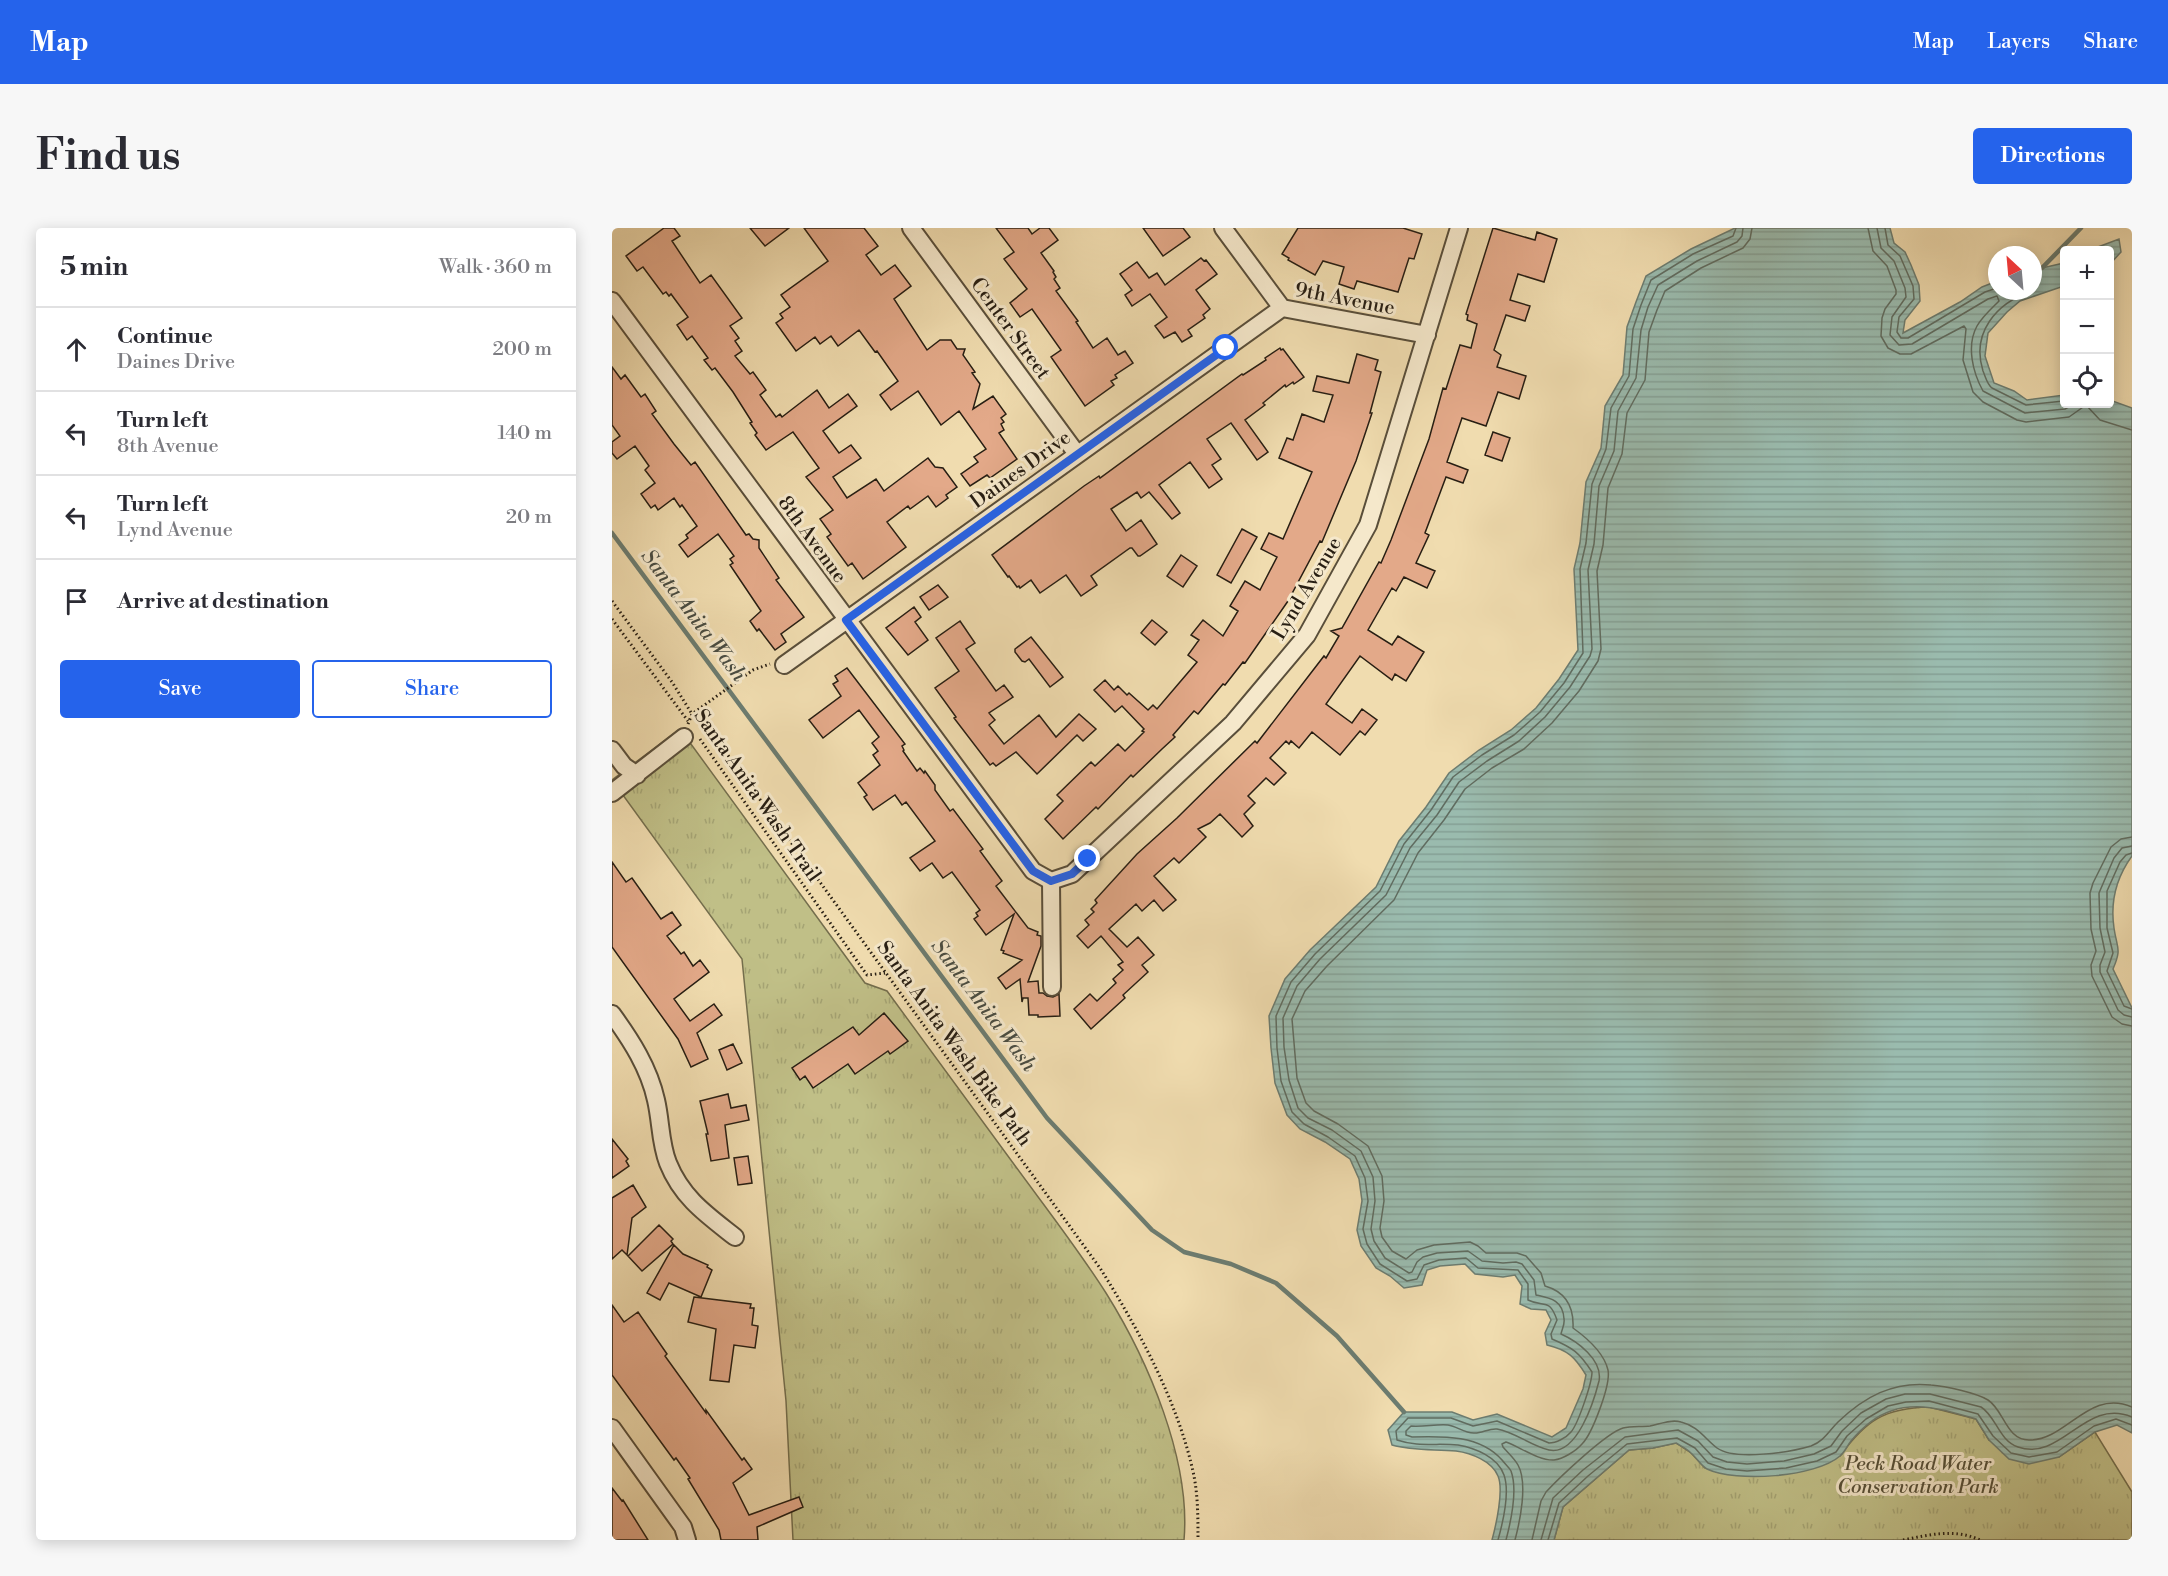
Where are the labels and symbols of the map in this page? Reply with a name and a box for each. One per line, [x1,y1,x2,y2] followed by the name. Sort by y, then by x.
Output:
[1988,246,2042,300] north arrow
[964,273,1055,385] street label: Center Street
[1293,278,1397,321] street label: 9th Avenue
[1212,334,1238,360] route start
[966,425,1076,515] street label: Daines Drive
[772,491,852,588] street label: 8th Avenue
[1267,533,1348,645] street label: Lynd Avenue
[635,544,752,687] water label: Santa Anita Wash
[688,705,826,887] street label: Santa Anita Wash Trail
[1074,845,1100,871] route end
[925,934,1042,1077] water label: Santa Anita Wash
[871,936,1037,1152] street label: Santa Anita Wash Bike Path
[1837,1452,1999,1500] park label: Peck Road Water Conservation Park

